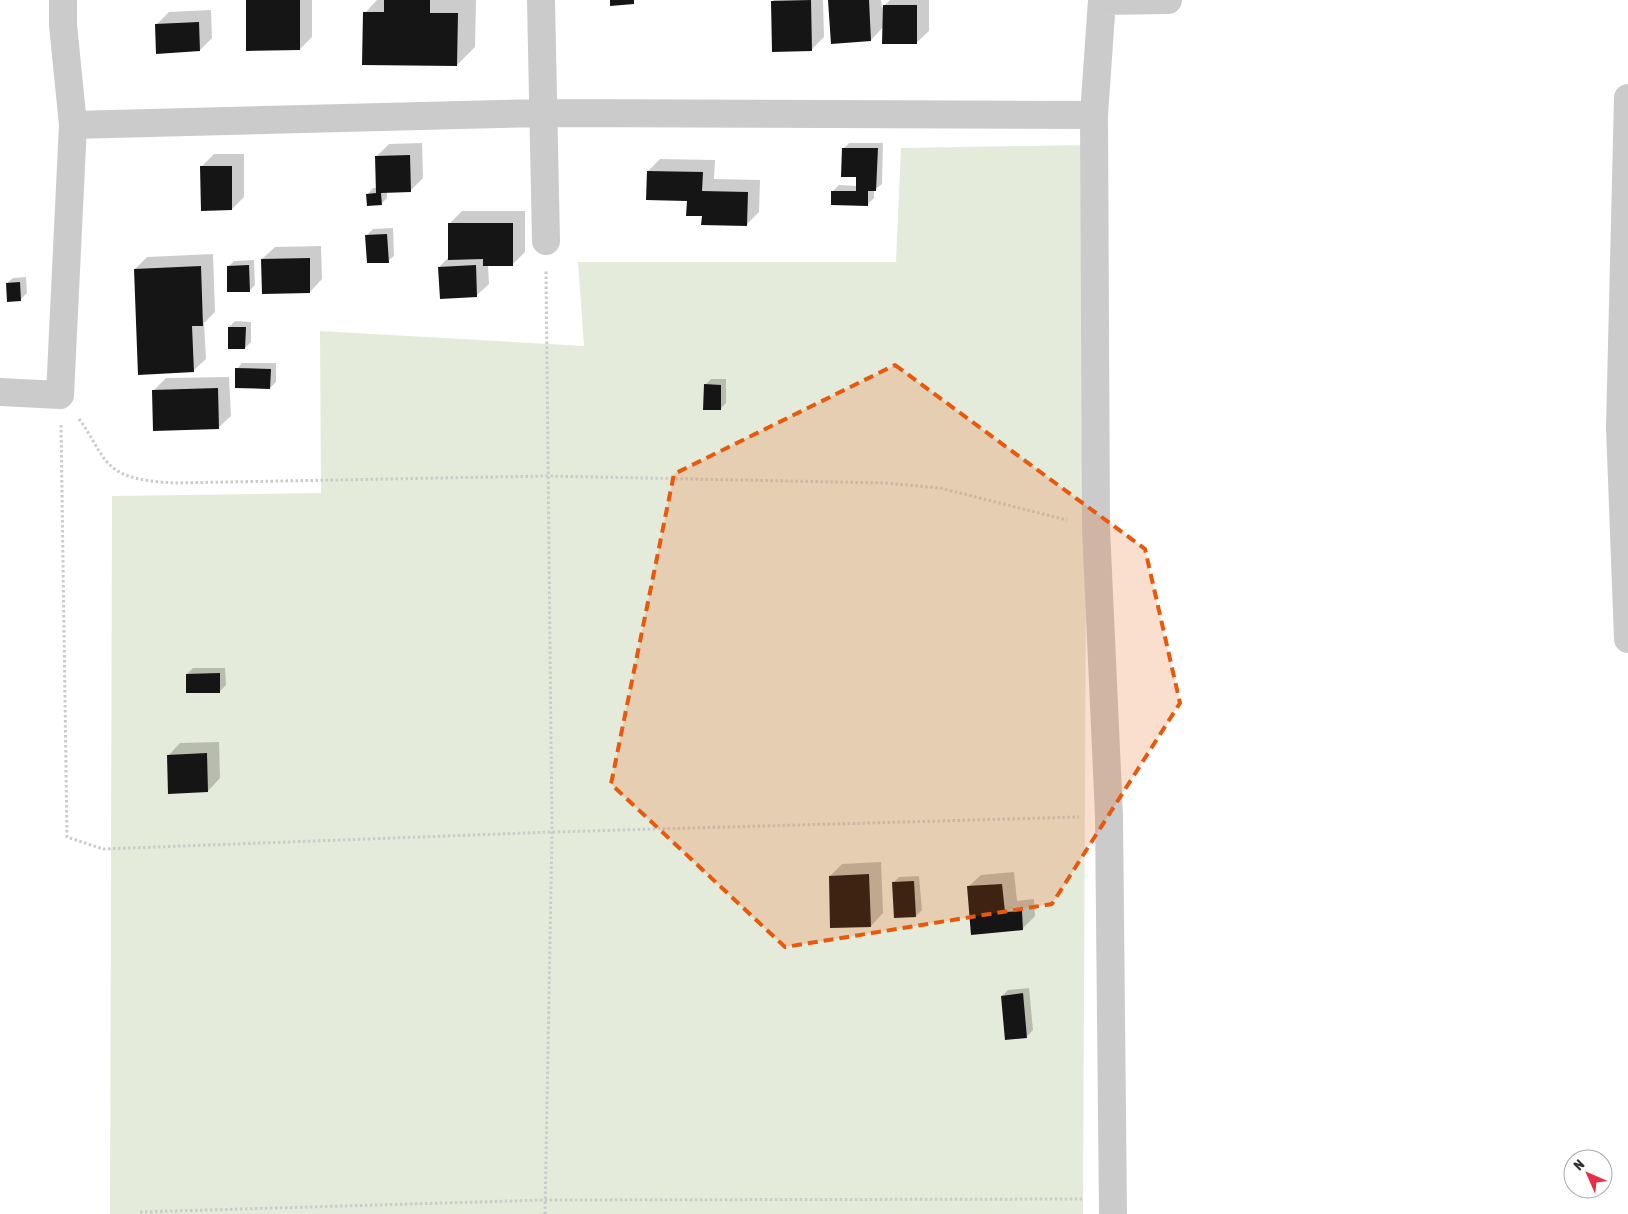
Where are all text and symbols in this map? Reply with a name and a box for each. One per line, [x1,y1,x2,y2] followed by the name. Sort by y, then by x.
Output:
[1563,1149,1613,1199] north arrow
[1570,1156,1587,1173] text: N

